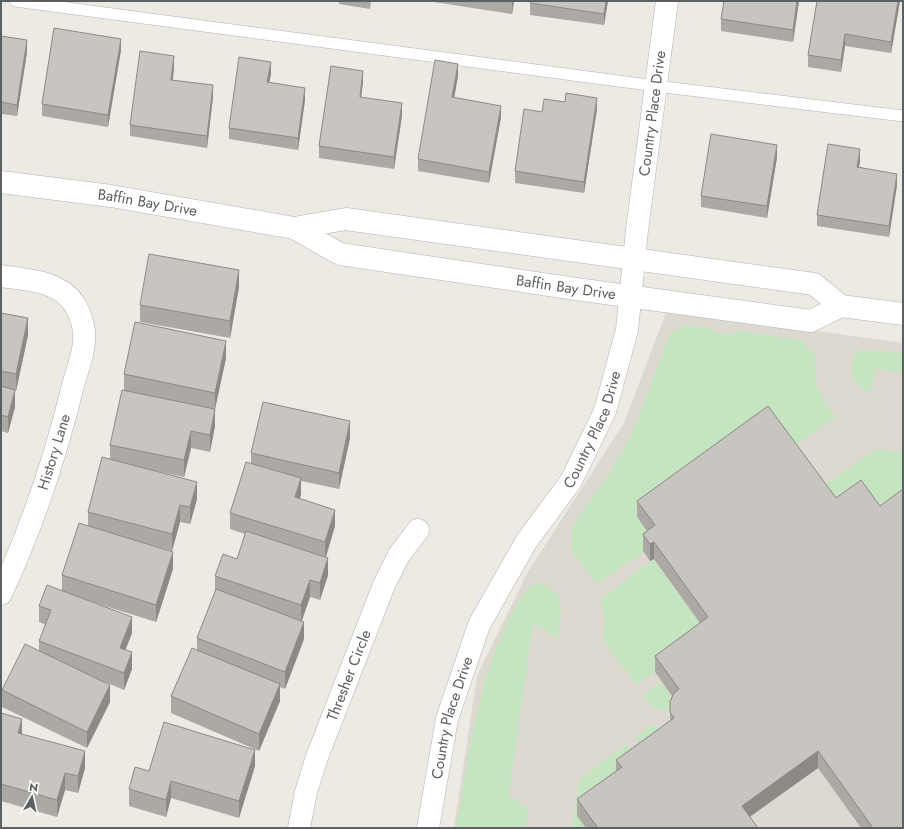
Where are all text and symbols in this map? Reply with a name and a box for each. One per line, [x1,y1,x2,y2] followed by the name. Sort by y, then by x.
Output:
[633,49,671,177] street label: Country Place Drive
[97,183,199,222] street label: Baffin Bay Drive
[515,269,618,305] street label: Baffin Bay Drive
[558,368,626,493] street label: Country Place Drive
[32,411,76,493] street label: History Lane
[321,626,377,724] street label: Thresher Circle
[426,653,479,781] street label: Country Place Drive
[12,777,52,817] north arrow
[28,779,39,796] text: N

